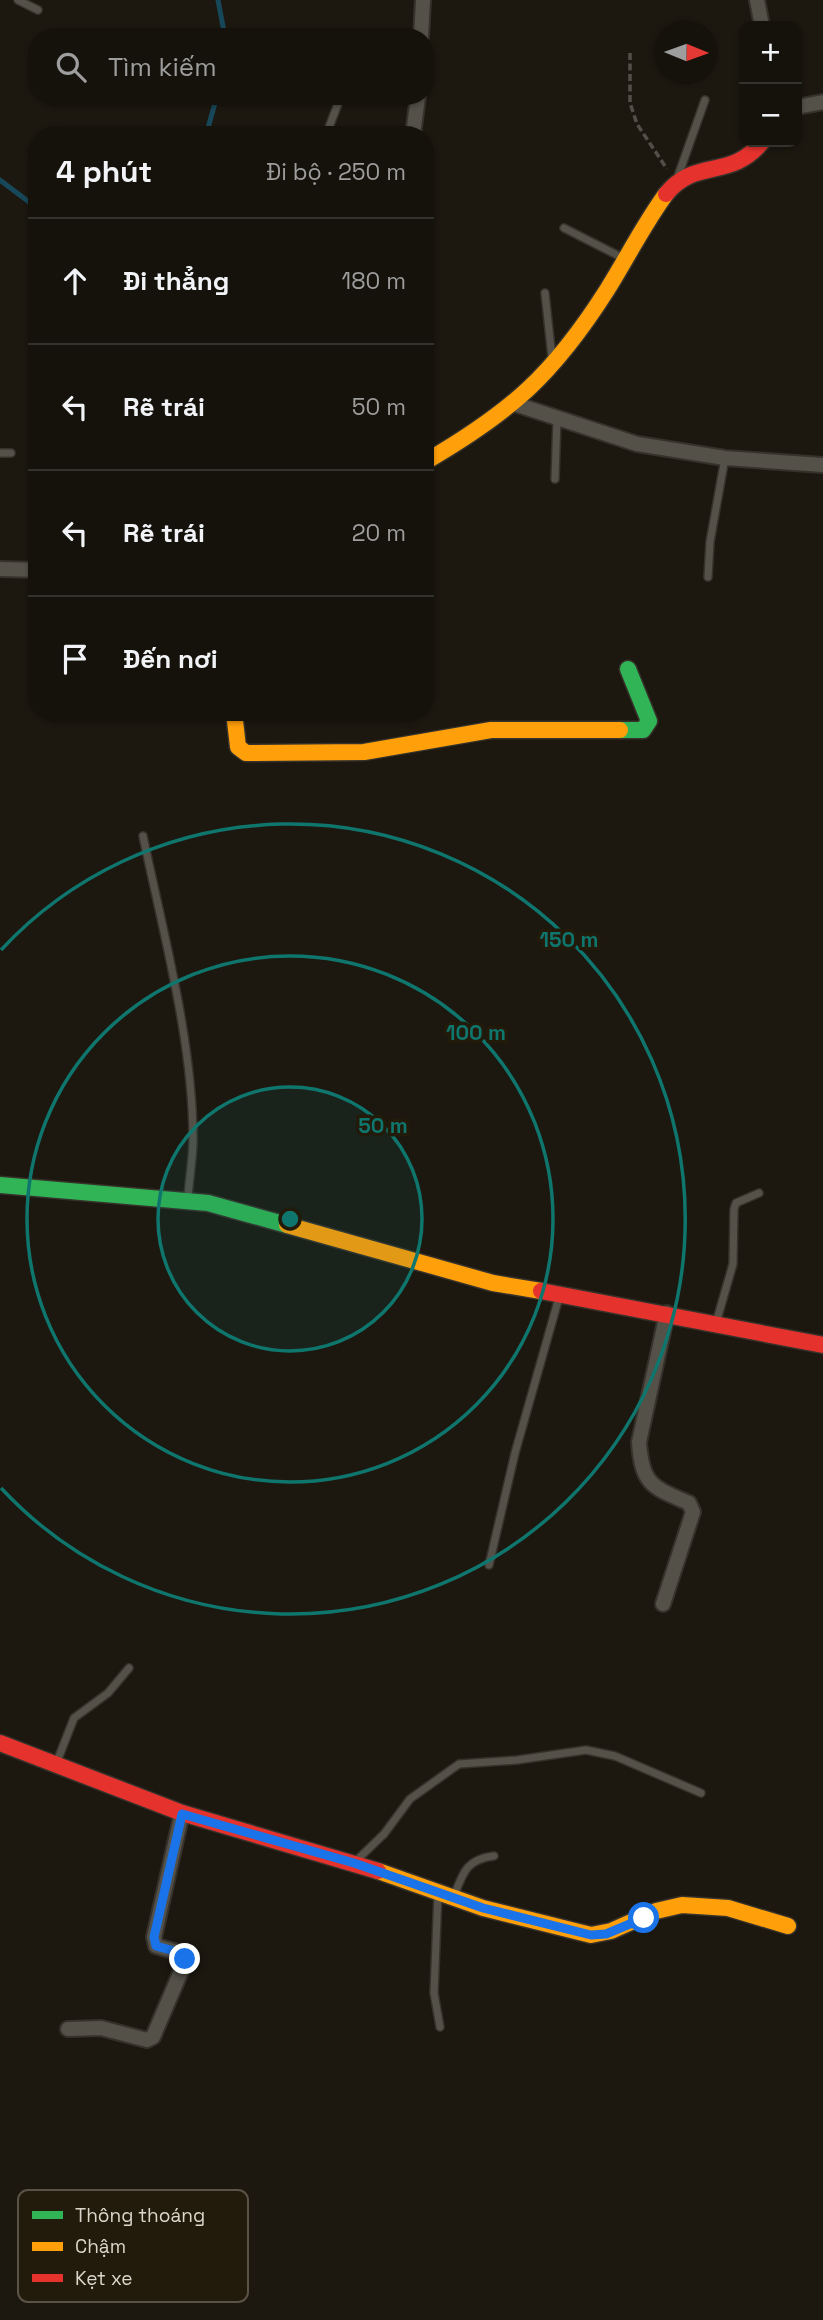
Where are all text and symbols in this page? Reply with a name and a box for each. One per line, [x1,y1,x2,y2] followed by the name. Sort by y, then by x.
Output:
[655,21,718,84] north arrow
[739,21,802,147] map controls
[739,21,802,84] button: +
[28,28,434,105] search box
[52,48,90,86] icon: search
[108,50,217,84] text: Tìm kiếm
[739,84,802,147] button: −
[56,152,152,191] text: 4 phút
[266,157,406,187] text: Đi bộ · 250 m
[56,262,94,300] icon: ahead
[123,264,229,298] text: Đi thẳng
[342,266,406,296] text: 180 m
[56,388,94,426] icon: left
[123,390,205,424] text: Rẽ trái
[352,392,406,422] text: 50 m
[56,514,94,552] icon: left
[123,516,205,550] text: Rẽ trái
[352,518,406,548] text: 20 m
[56,640,94,678] icon: arrive
[123,642,218,676] text: Đến nơi
[540,926,598,953] text: 150 m
[446,1019,506,1046] text: 100 m
[358,1112,408,1139] text: 50 m
[278,1207,302,1231] centre of rings
[628,1902,659,1933] route start
[169,1943,200,1974] route end
[18,2190,248,2302] legend
[75,2203,205,2228] text: Thông thoáng
[75,2234,126,2259] text: Chậm
[75,2266,133,2291] text: Kẹt xe

